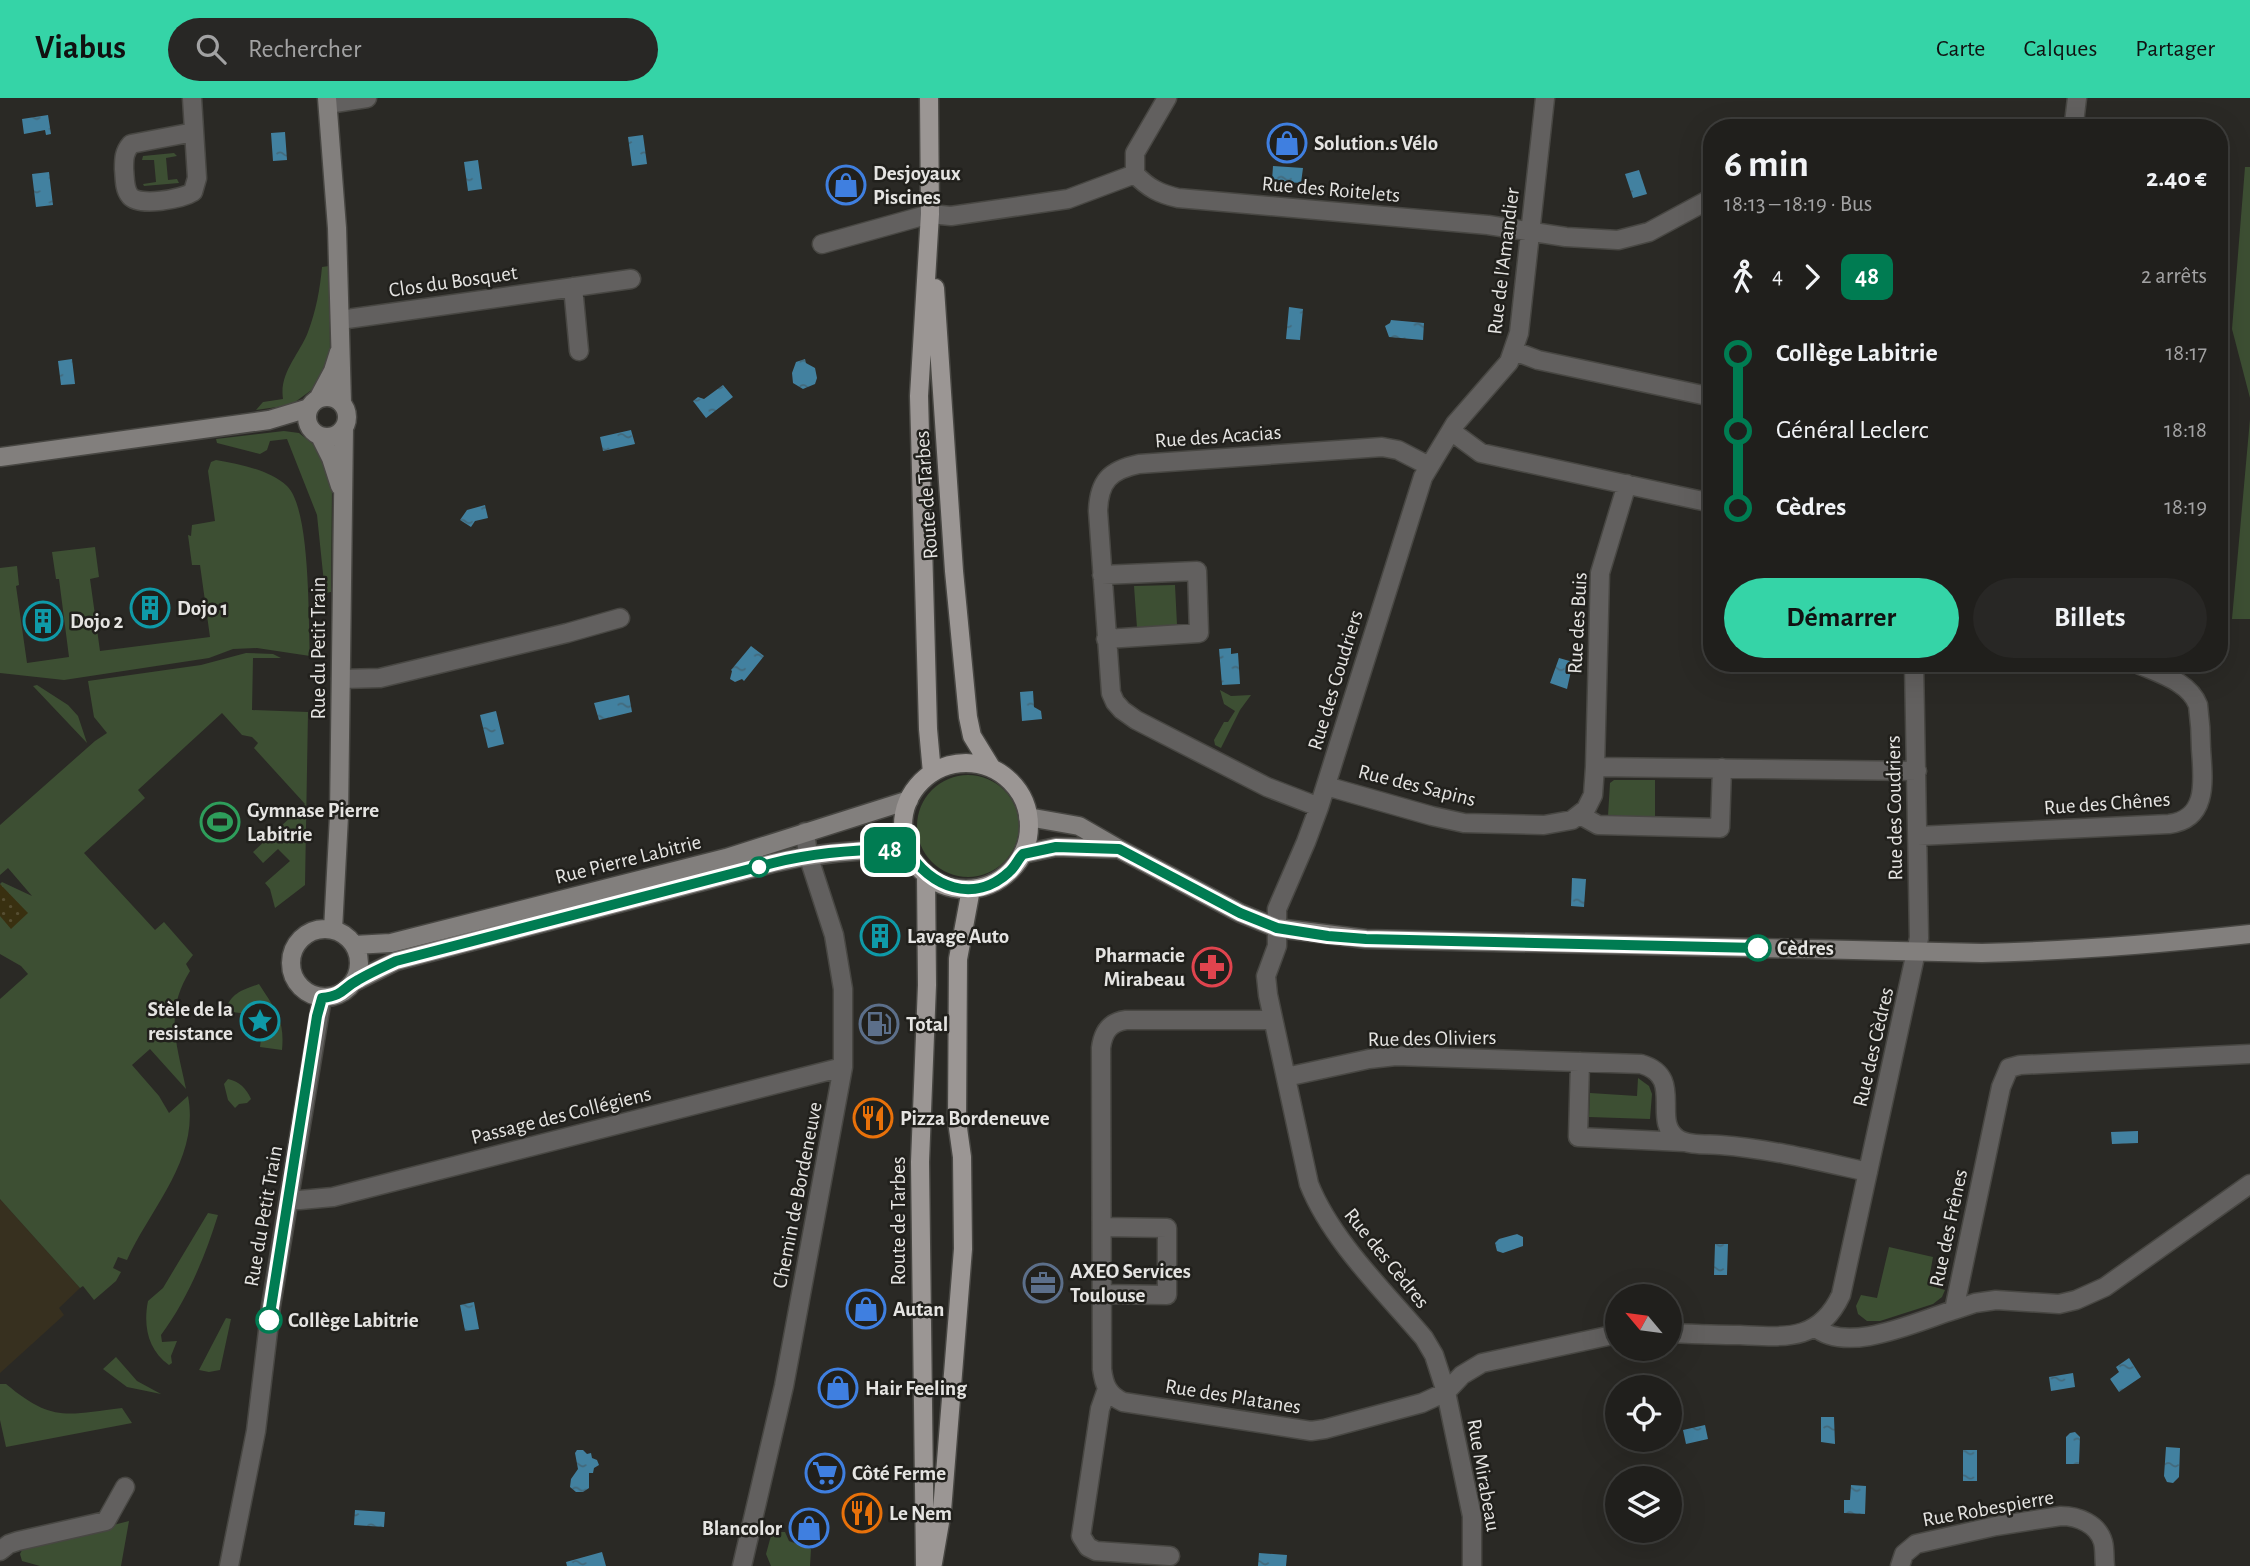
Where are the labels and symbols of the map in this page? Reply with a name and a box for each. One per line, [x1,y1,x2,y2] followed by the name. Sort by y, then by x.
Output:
[1266,122,1308,164] shop icon: Solution.s Vélo
[1314,133,1438,154] place label: Solution.s Vélo
[873,163,961,208] place label: Desjoyaux Piscines
[825,164,867,206] shop icon: Desjoyaux Piscines
[1261,173,1401,206] street label: Rue des Roitelets
[1484,186,1523,336] street label: Rue de l'Amandier
[387,262,519,301] street label: Clos du Bosquet
[1154,422,1282,451] street label: Rue des Acacias
[912,430,941,560] street label: Route de Tarbes
[1564,572,1591,674] street label: Rue des Buis
[308,577,329,719] street label: Rue du Petit Train
[129,587,171,629] building icon: Dojo 1
[177,598,228,619] place label: Dojo 1
[22,600,64,642] building icon: Dojo 2
[1304,608,1367,753] street label: Rue des Coudriers
[70,611,124,632] place label: Dojo 2
[1883,735,1906,881] street label: Rue des Coudriers
[1356,761,1478,810] street label: Rue des Sapins
[2043,789,2171,818] street label: Rue des Chênes
[247,800,379,845] place label: Gymnase Pierre Labitrie
[199,801,241,843] sports icon: Gymnase Pierre Labitrie
[858,827,922,873] line badge: 48
[553,831,703,888] street label: Rue Pierre Labitrie
[749,857,769,877] unlabelled marker
[859,915,901,957] building icon: Lavage Auto
[907,926,1009,947] place label: Lavage Auto
[1745,935,1771,961] marker: Cèdres
[1777,938,1834,959] place label: Cèdres
[1094,945,1185,990] place label: Pharmacie Mirabeau
[1191,946,1233,988] pharmacy icon: Pharmacie Mirabeau
[1850,985,1897,1109] street label: Rue des Cèdres
[147,999,233,1044] place label: Stèle de la resistance
[239,1000,281,1042] place icon: Stèle de la resistance
[858,1003,900,1045] fuel station icon: Total
[906,1014,948,1035] place label: Total
[1368,1027,1497,1050] street label: Rue des Oliviers
[469,1083,653,1148] street label: Passage des Collégiens
[852,1097,894,1139] restaurant icon: Pizza Bordeneuve
[769,1100,826,1290] street label: Chemin de Bordeneuve
[900,1108,1050,1129] place label: Pizza Bordeneuve
[241,1144,286,1288] street label: Rue du Petit Train
[888,1157,909,1285] street label: Route de Tarbes
[1926,1167,1971,1289] street label: Rue des Frênes
[1340,1204,1433,1312] street label: Rue des Cèdres
[1070,1261,1191,1306] place label: AXEO Services Toulouse
[1022,1262,1064,1304] office icon: AXEO Services Toulouse
[1605,1284,1682,1362] north arrow
[845,1288,887,1330] shop icon: Autan
[893,1299,944,1320] place label: Autan
[256,1307,282,1333] marker: Collège Labitrie
[288,1310,419,1331] place label: Collège Labitrie
[817,1367,859,1409] shop icon: Hair Feeling
[1164,1375,1302,1418] street label: Rue des Platanes
[865,1378,967,1399] place label: Hair Feeling
[1463,1417,1504,1533] street label: Rue Mirabeau
[804,1452,846,1494] supermarket icon: Côté Ferme
[852,1463,946,1484] place label: Côté Ferme
[1921,1487,2055,1530] street label: Rue Robespierre
[841,1492,883,1534] restaurant icon: Le Nem
[889,1503,952,1524] place label: Le Nem
[788,1507,830,1549] shop icon: Blancolor
[702,1518,783,1539] place label: Blancolor

